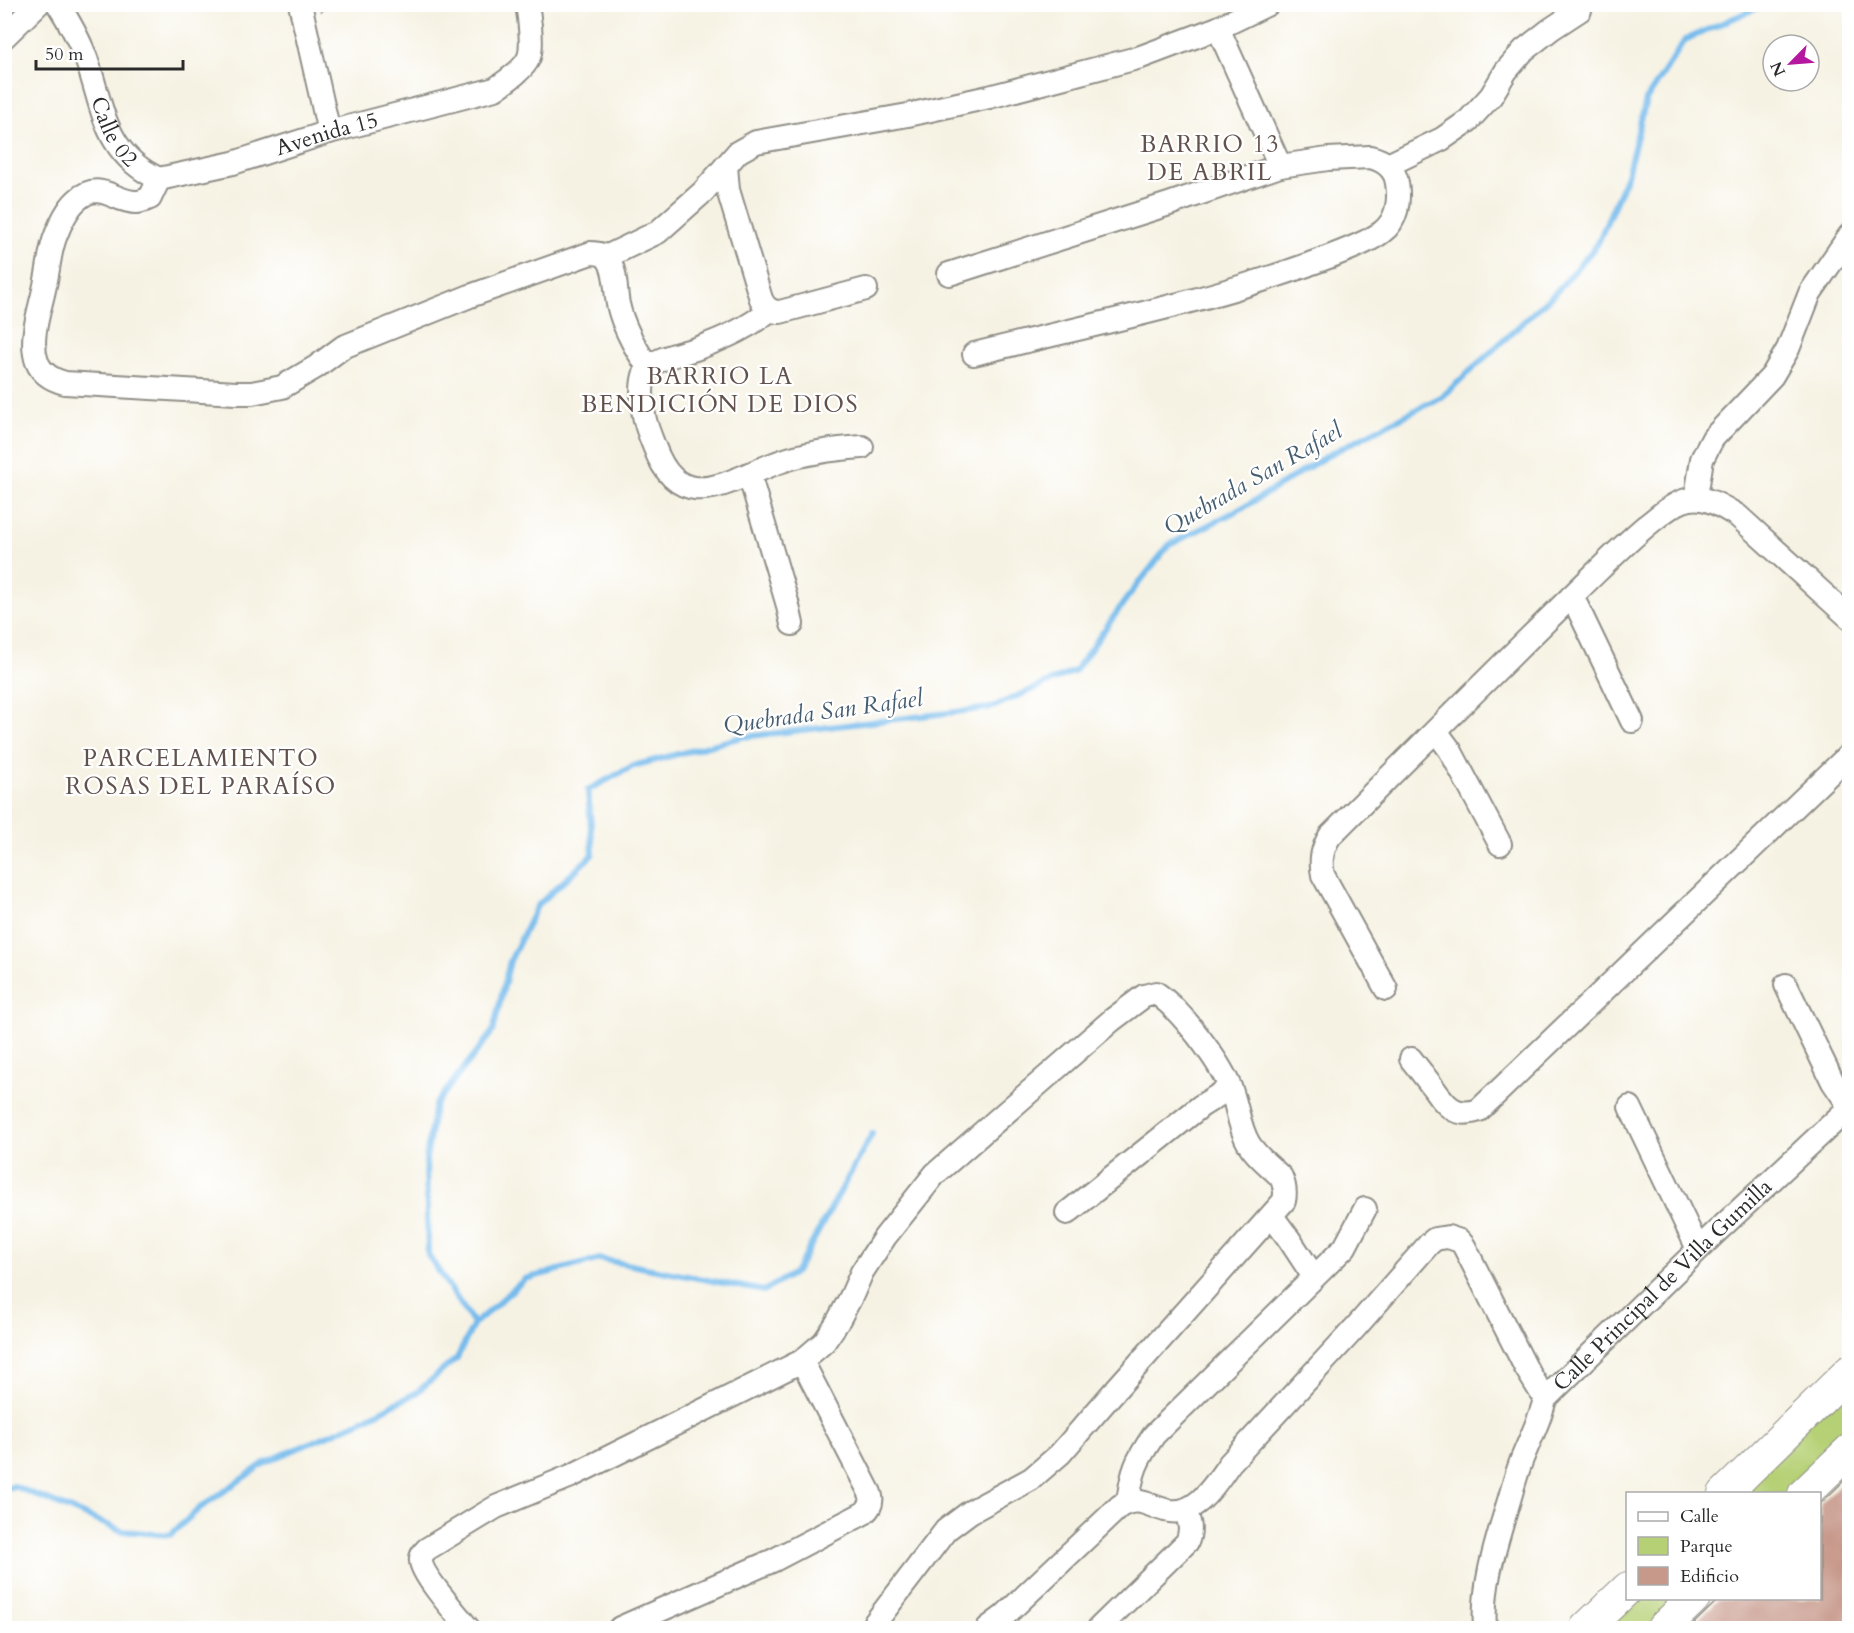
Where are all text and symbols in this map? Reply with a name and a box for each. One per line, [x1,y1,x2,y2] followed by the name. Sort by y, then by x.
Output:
[36,33,183,71] scale bar
[1761,33,1821,93] north arrow
[45,42,84,67] text: 50 m
[1765,58,1791,80] text: N
[84,93,144,174] street label: Calle 02
[272,105,381,163] street label: Avenida 15
[1140,128,1280,189] district label: BARRIO 13 DE ABRIL
[581,360,859,421] district label: BARRIO LA BENDICIÓN DE DIOS
[1158,414,1350,544] water label: Quebrada San Rafael
[721,681,926,742] water label: Quebrada San Rafael
[65,742,337,803] district label: PARCELAMIENTO ROSAS DEL PARAÍSO
[1546,1172,1779,1398] street label: Calle Principal de Villa Gumilla
[1626,1492,1821,1600] legend
[1680,1504,1719,1529] text: Calle
[1680,1534,1733,1559] text: Parque
[1680,1564,1739,1589] text: Edificio

